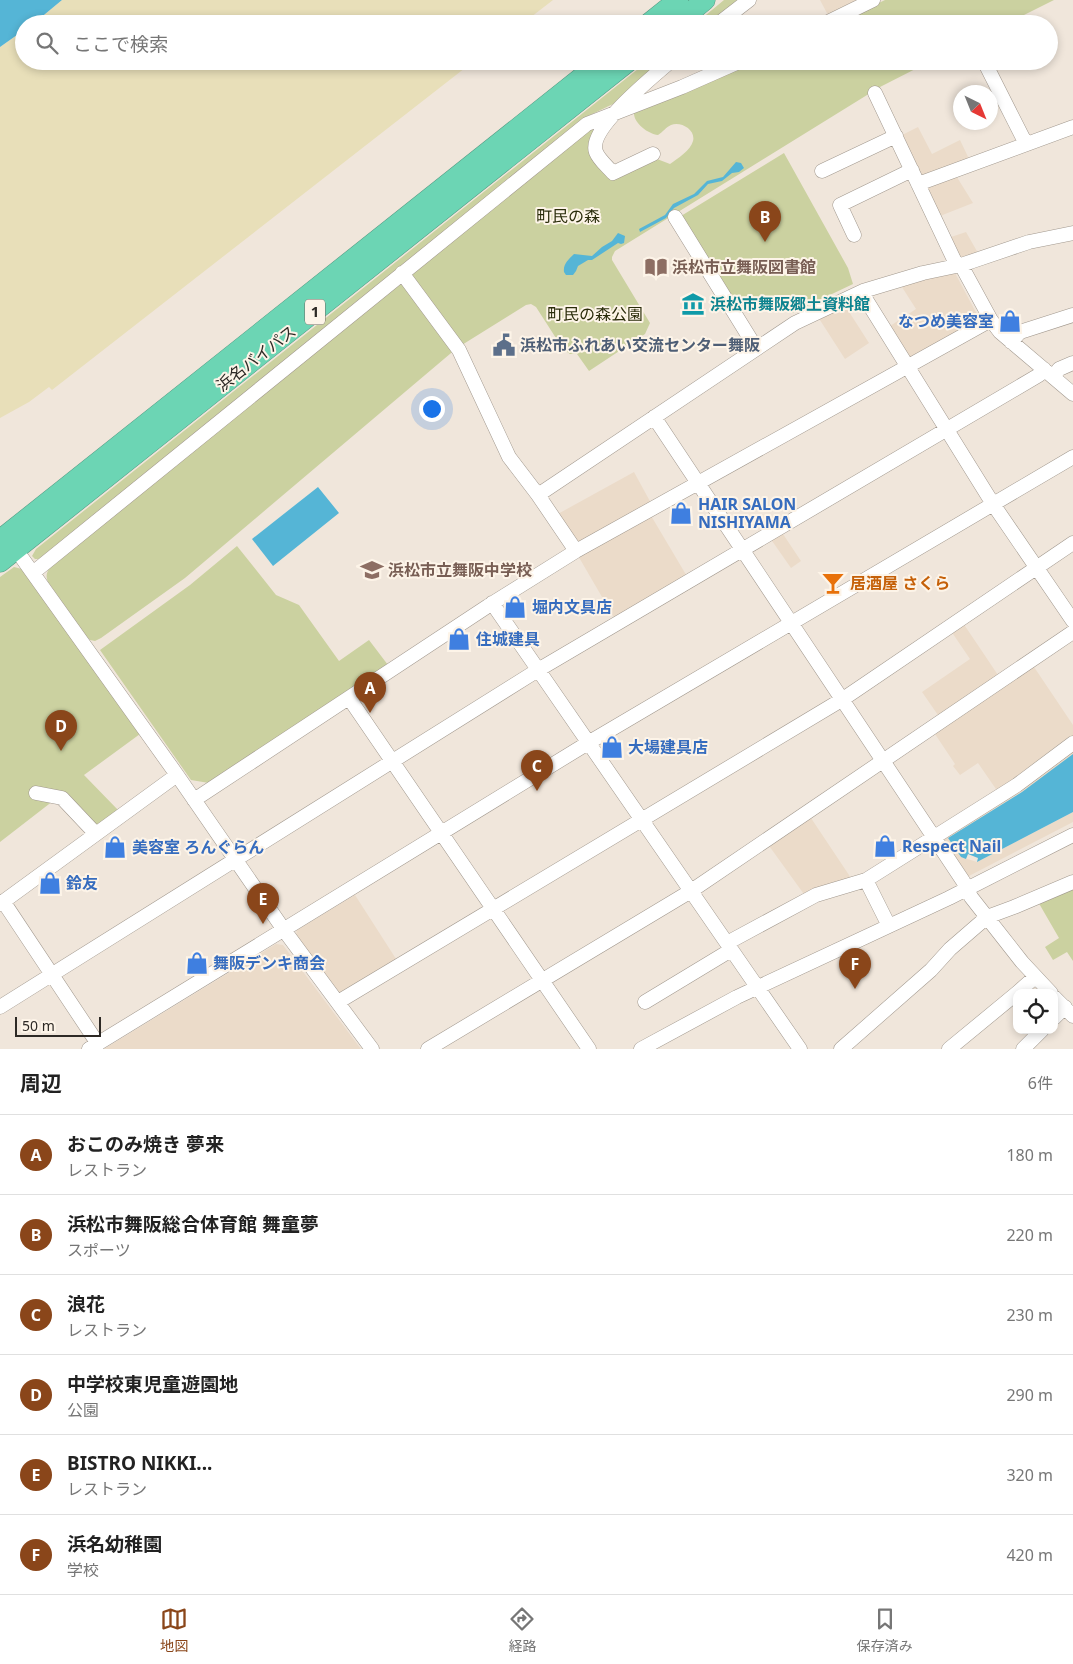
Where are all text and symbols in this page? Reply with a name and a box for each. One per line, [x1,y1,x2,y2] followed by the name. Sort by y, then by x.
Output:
[15,15,1058,70] search box
[33,29,61,57] icon: search
[73,31,168,57] text: ここで検索
[953,85,998,130] north arrow
[749,201,781,242] pin: B
[536,205,600,227] park label: 町民の森
[643,254,669,280] library icon: 浜松市立舞阪図書館
[672,256,816,278] place label: 浜松市立舞阪図書館
[680,291,706,317] museum icon: 浜松市舞阪郷土資料館
[710,293,870,315] place label: 浜松市舞阪郷土資料館
[305,300,325,324] road number: 1
[547,303,643,325] park label: 町民の森公園
[997,308,1023,334] shop icon: なつめ美容室
[898,310,994,332] place label: なつめ美容室
[212,320,300,396] street label: 浜名バイパス
[491,332,517,358] public building icon: 浜松市ふれあい交流センター舞阪
[520,334,760,356] place label: 浜松市ふれあい交流センター舞阪
[419,396,445,422] your location
[698,493,796,533] place label: HAIR SALON NISHIYAMA
[668,500,694,526] shop icon: HAIR SALON NISHIYAMA
[359,557,385,583] school or university icon: 浜松市立舞阪中学校
[388,559,532,581] place label: 浜松市立舞阪中学校
[820,570,846,596] bar icon: 居酒屋 さくら
[850,572,950,594] place label: 居酒屋 さくら
[502,594,528,620] shop icon: 堀内文具店
[532,596,612,618] place label: 堀内文具店
[446,626,472,652] shop icon: 住城建具
[475,628,540,650] place label: 住城建具
[354,672,386,713] pin: A
[45,710,77,751] pin: D
[599,734,625,760] shop icon: 大場建具店
[628,736,708,758] place label: 大場建具店
[521,750,553,791] pin: C
[872,833,898,859] shop icon: Respect Nail
[102,834,128,860] shop icon: 美容室 ろんぐらん
[902,835,1001,857] place label: Respect Nail
[132,836,264,858] place label: 美容室 ろんぐらん
[37,870,63,896] shop icon: 鈴友
[66,872,98,894] place label: 鈴友
[247,883,279,924] pin: E
[839,948,871,989] pin: F
[184,950,210,976] shop icon: 舞阪デンキ商会
[213,952,325,974] place label: 舞阪デンキ商会
[1013,989,1058,1034] map controls
[1013,989,1058,1034] button: locate
[15,1014,101,1037] scale bar
[22,1016,55,1035] text: 50 m
[20,1069,62,1097] text: 周辺
[1028,1072,1053,1094] text: 6件
[67,1131,224,1157] text: おこのみ焼き 夢来
[30,1144,42,1166] text: A
[1006,1144,1053,1166] text: 180 m
[67,1159,147,1181] text: レストラン
[67,1211,319,1237] text: 浜松市舞阪総合体育館 舞童夢
[31,1224,41,1246] text: B
[1006,1224,1053,1246] text: 220 m
[67,1239,131,1261] text: スポーツ
[67,1291,105,1317] text: 浪花
[31,1304,41,1326] text: C
[1006,1304,1053,1326] text: 230 m
[67,1319,147,1341] text: レストラン
[67,1371,238,1397] text: 中学校東児童遊園地
[30,1384,42,1406] text: D
[1006,1384,1053,1406] text: 290 m
[67,1399,99,1421] text: 公園
[67,1450,212,1476] text: BISTRO NIKKI...
[32,1464,40,1486] text: E
[1006,1464,1053,1486] text: 320 m
[67,1478,147,1500] text: レストラン
[67,1531,162,1557] text: 浜名幼稚園
[32,1544,40,1566] text: F
[1006,1544,1053,1566] text: 420 m
[67,1559,99,1581] text: 学校
[160,1605,188,1655] tab: 地図
[508,1605,536,1655] tab: 経路
[857,1605,913,1655] tab: 保存済み

